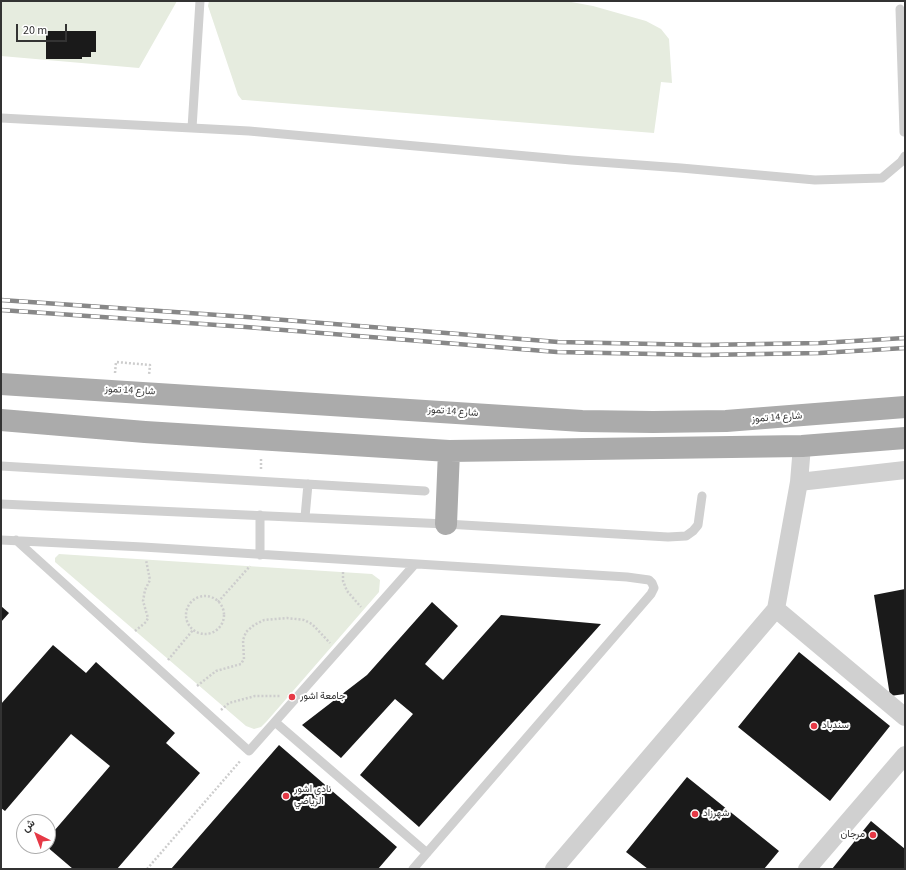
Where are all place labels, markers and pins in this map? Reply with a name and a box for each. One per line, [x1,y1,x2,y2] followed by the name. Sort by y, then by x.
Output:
[300,691,346,703] place label: جامعة اشور
[287,692,297,702] marker: جامعة اشور
[822,720,849,732] place label: سندباد
[809,721,819,731] marker: سندباد
[294,784,331,808] place label: نادي اشور الرياضي
[281,791,291,801] marker: نادي اشور الرياضي
[703,808,729,820] place label: شهرزاد
[690,809,700,819] marker: شهرزاد
[841,829,865,841] place label: مرجان
[868,830,878,840] marker: مرجان

